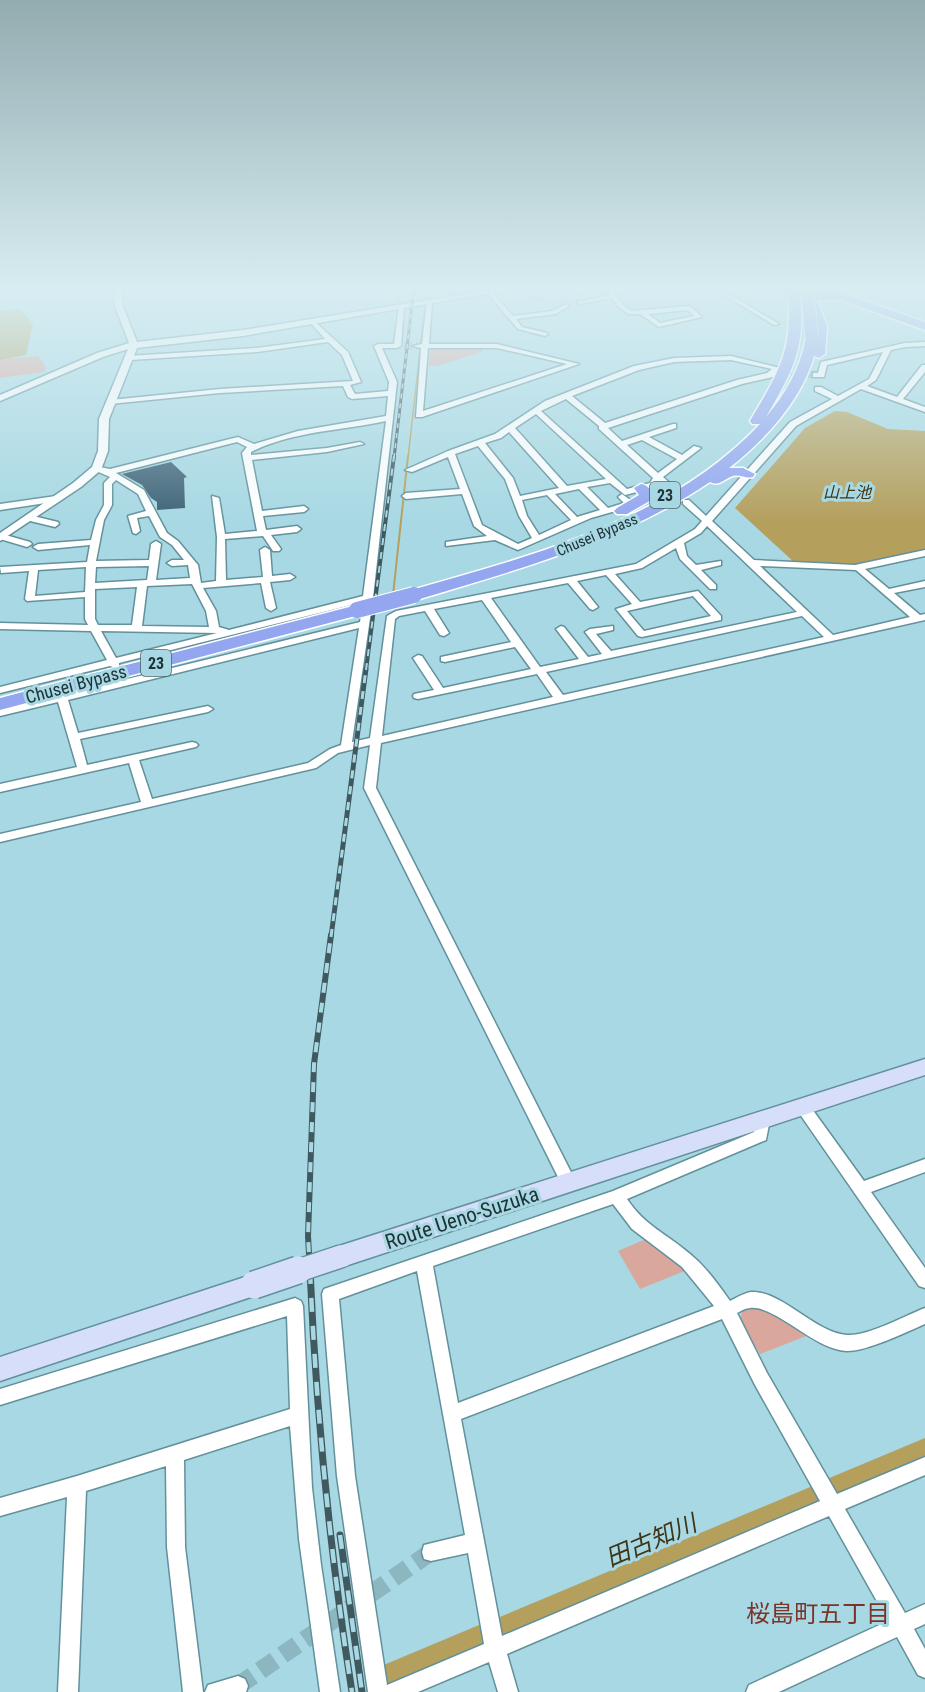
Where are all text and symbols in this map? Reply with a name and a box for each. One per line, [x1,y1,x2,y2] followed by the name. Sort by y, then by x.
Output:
[650,482,680,508] road number: 23
[823,483,873,502] water label: 山上池
[554,510,640,560] street label: Chusei Bypass
[141,650,171,676] road number: 23
[23,660,129,708] street label: Chusei Bypass
[382,1182,542,1254] street label: Route Ueno-Suzuka
[601,1508,703,1573] water label: 田古知川
[746,1600,890,1628] district label: 桜島町五丁目

